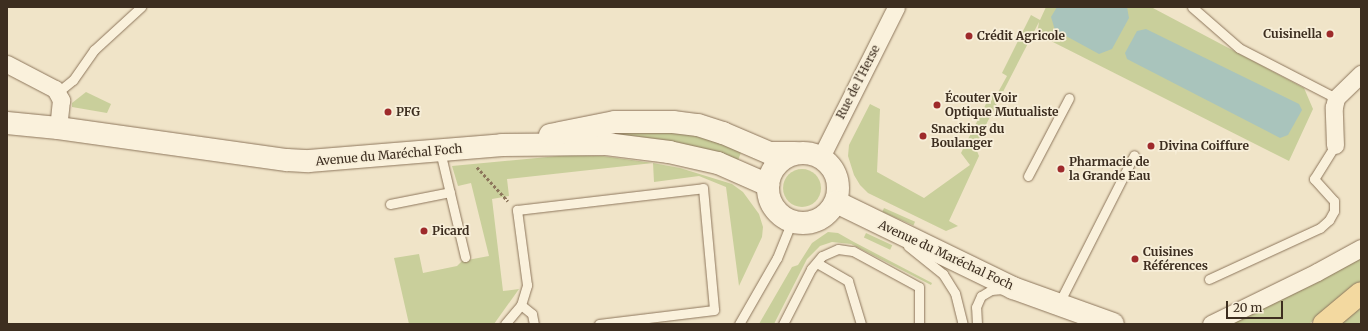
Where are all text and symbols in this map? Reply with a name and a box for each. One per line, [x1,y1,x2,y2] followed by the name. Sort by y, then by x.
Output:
[1263,27,1322,41] place label: Cuisinella
[977,29,1065,43] place label: Crédit Agricole
[1325,29,1335,39] marker: Cuisinella
[964,31,974,41] marker: Crédit Agricole
[833,43,883,121] street label: Rue de l'Herse
[945,91,1059,119] place label: Écouter Voir Optique Mutualiste
[932,100,942,110] marker: Écouter Voir Optique Mutualiste
[396,105,420,119] place label: PFG
[383,107,393,117] marker: PFG
[931,122,1004,150] place label: Snacking du Boulanger
[918,131,928,141] marker: Snacking du Boulanger
[1159,139,1249,153] place label: Divina Coiffure
[315,141,463,169] street label: Avenue du Maréchal Foch
[1146,141,1156,151] marker: Divina Coiffure
[1069,155,1150,183] place label: Pharmacie de la Grande Eau
[1056,164,1066,174] marker: Pharmacie de la Grande Eau
[876,217,1016,293] street label: Avenue du Maréchal Foch
[432,224,469,238] place label: Picard
[419,226,429,236] marker: Picard
[1143,245,1208,273] place label: Cuisines Références
[1130,254,1140,264] marker: Cuisines Références
[1228,293,1285,319] scale bar
[1233,300,1262,315] text: 20 m

